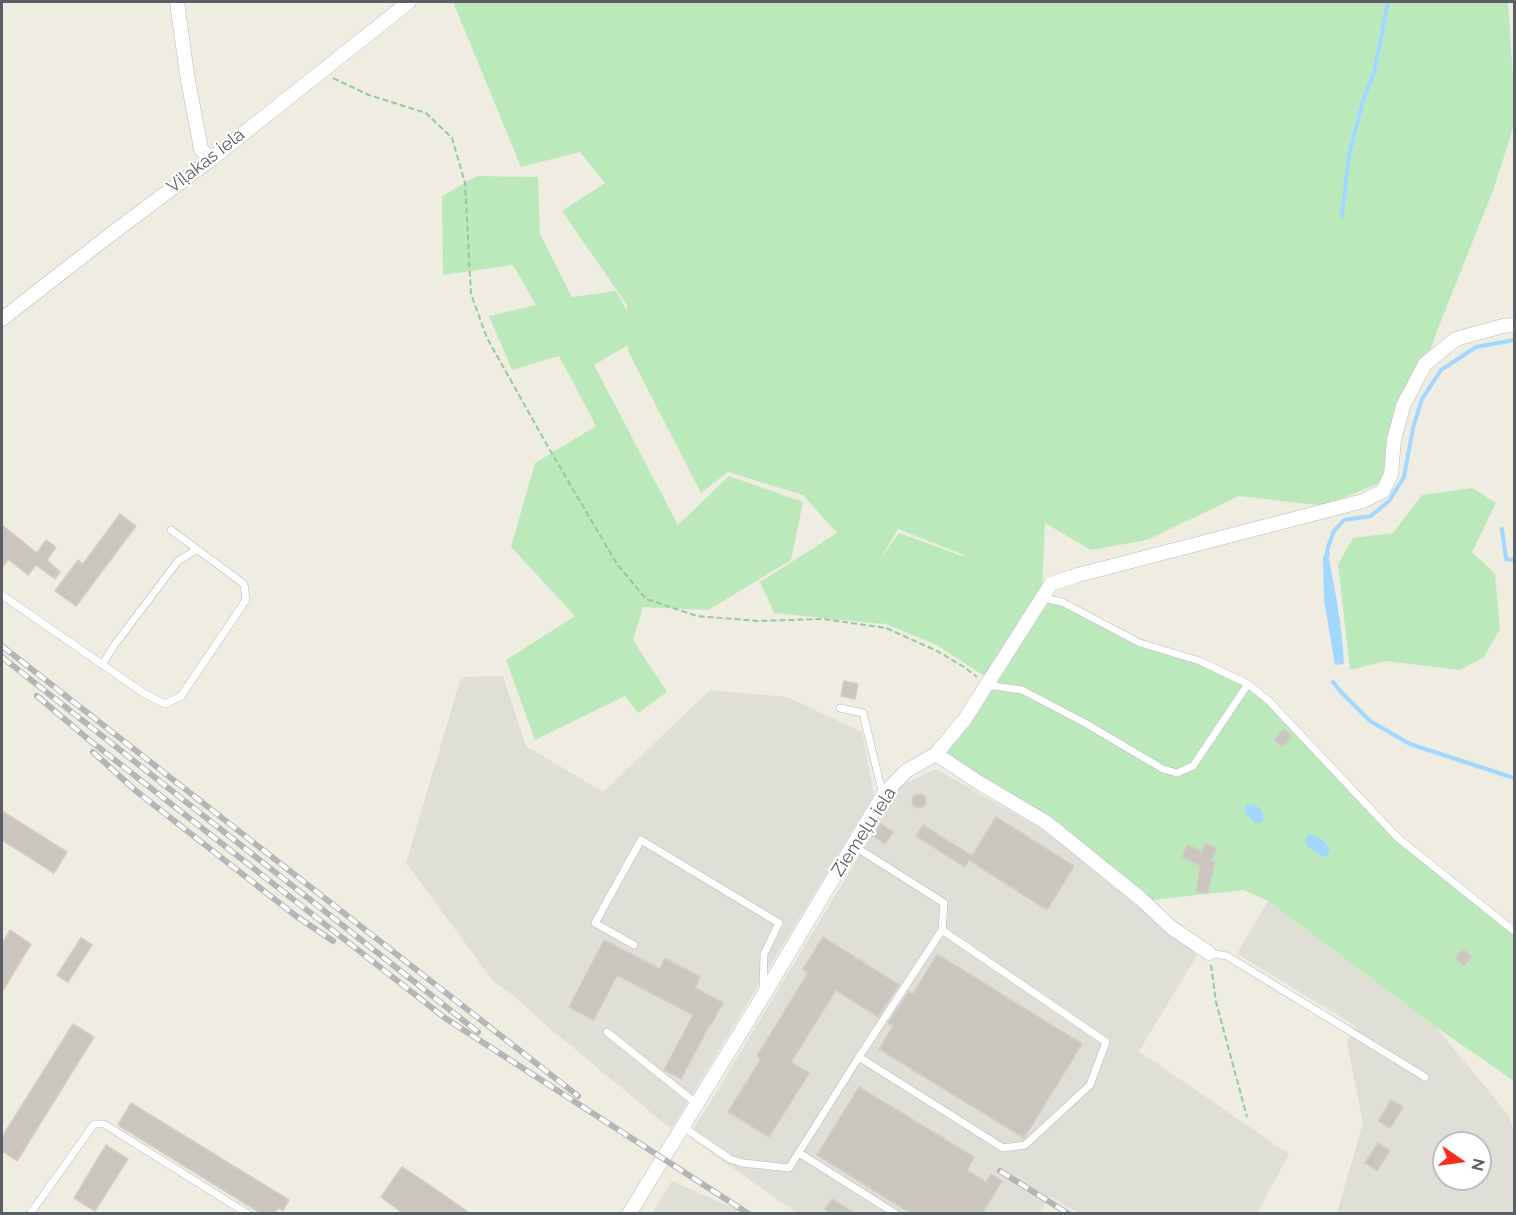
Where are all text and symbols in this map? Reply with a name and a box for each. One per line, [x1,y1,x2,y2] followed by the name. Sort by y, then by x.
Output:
[163,124,249,198] street label: Viļakas iela
[827,783,901,881] street label: Ziemeļu iela
[1432,1131,1492,1191] north arrow
[1467,1157,1489,1173] text: N

